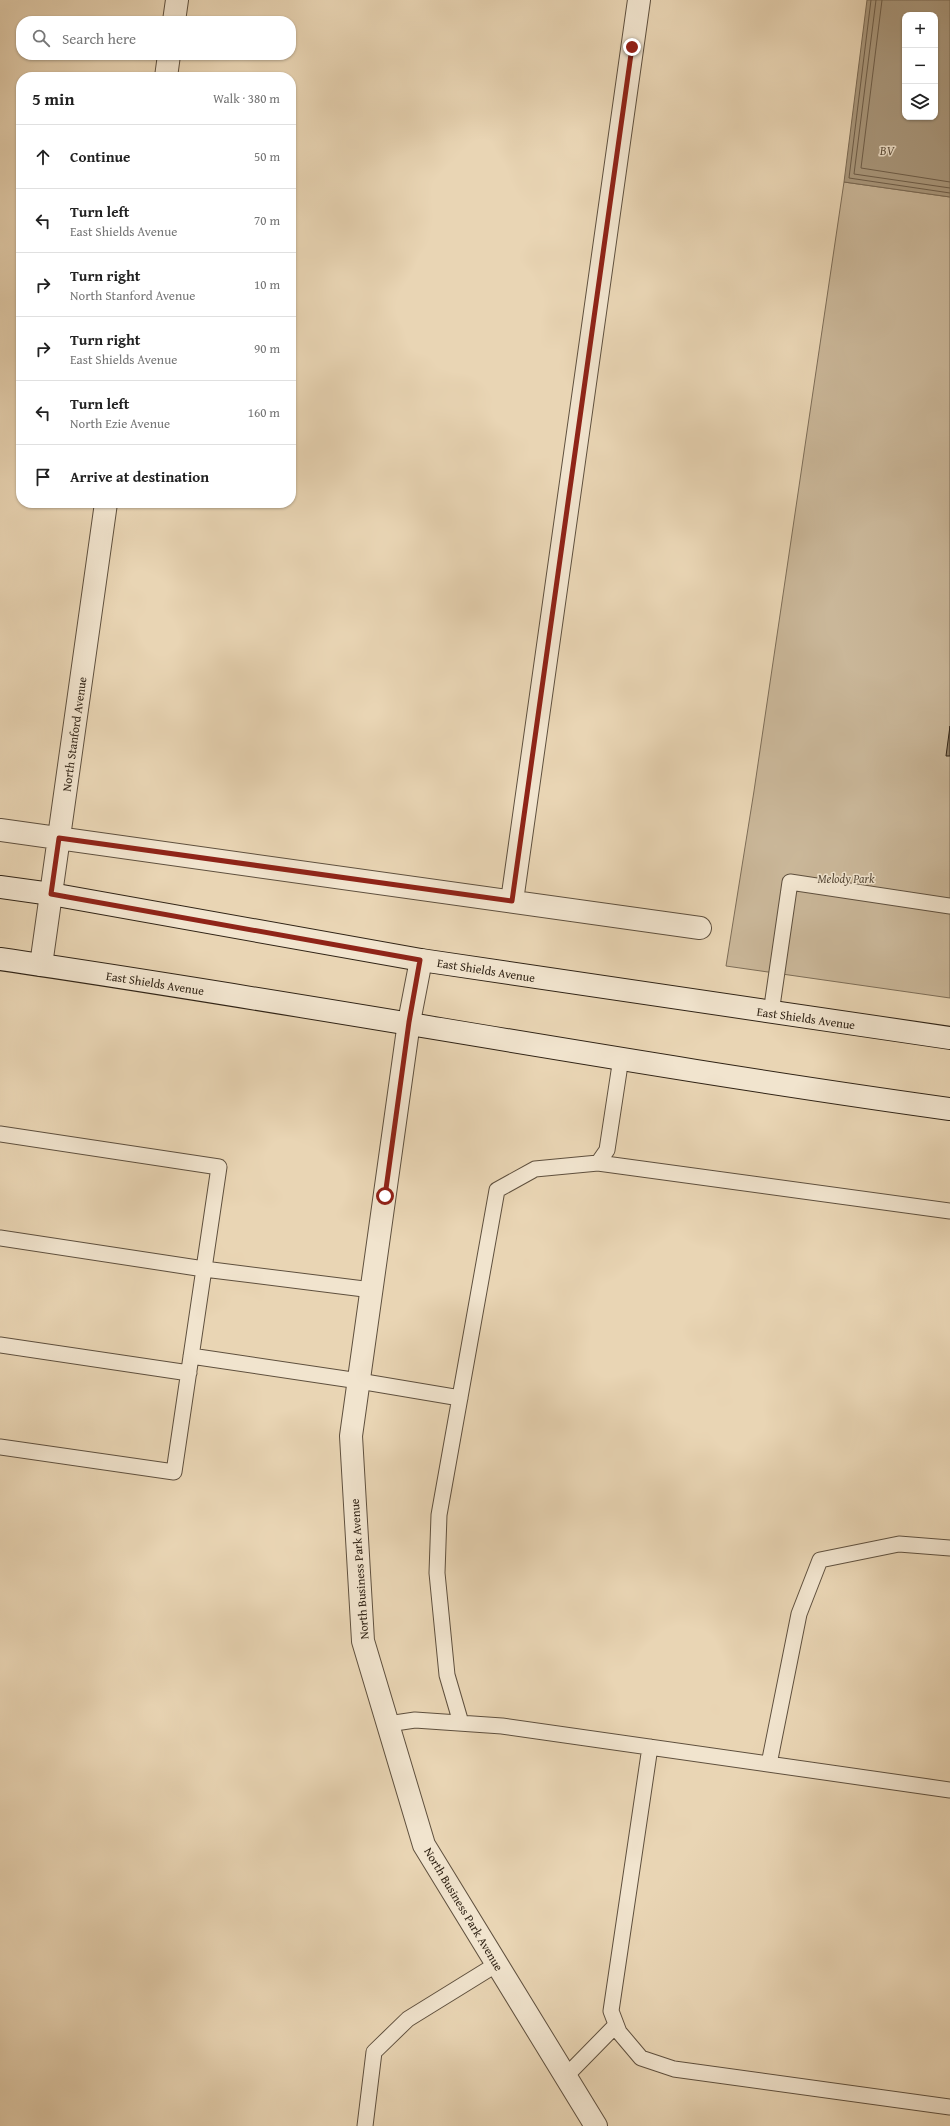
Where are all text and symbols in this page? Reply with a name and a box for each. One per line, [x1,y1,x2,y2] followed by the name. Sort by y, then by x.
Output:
[902,12,938,120] map controls
[902,12,938,48] button: +
[16,16,296,60] search box
[30,27,52,49] icon: search
[62,28,136,49] text: Search here
[623,38,641,56] route end
[902,48,938,84] button: −
[902,84,938,120] button: layers
[32,86,74,111] text: 5 min
[213,89,280,108] text: Walk · 380 m
[879,141,895,160] water label: BV
[32,146,54,168] icon: ahead
[70,146,131,167] text: Continue
[254,147,280,166] text: 50 m
[70,201,129,222] text: Turn left
[32,210,54,232] icon: left
[254,211,280,230] text: 70 m
[70,222,177,241] text: East Shields Avenue
[70,265,141,286] text: Turn right
[32,274,54,296] icon: right
[254,275,280,294] text: 10 m
[70,286,195,305] text: North Stanford Avenue
[70,329,141,350] text: Turn right
[32,338,54,360] icon: right
[254,339,280,358] text: 90 m
[70,350,177,369] text: East Shields Avenue
[70,393,129,414] text: Turn left
[32,402,54,424] icon: left
[248,403,280,422] text: 160 m
[70,414,170,433] text: North Ezie Avenue
[32,466,54,488] icon: arrive
[70,466,209,487] text: Arrive at destination
[58,675,91,793] street label: North Stanford Avenue
[818,870,875,887] park label: Melody Park
[436,954,537,986] street label: East Shields Avenue
[105,967,206,999] street label: East Shields Avenue
[756,1003,857,1033] street label: East Shields Avenue
[376,1187,394,1205] route start
[346,1498,372,1640] street label: North Business Park Avenue
[420,1844,508,1974] street label: North Business Park Avenue

